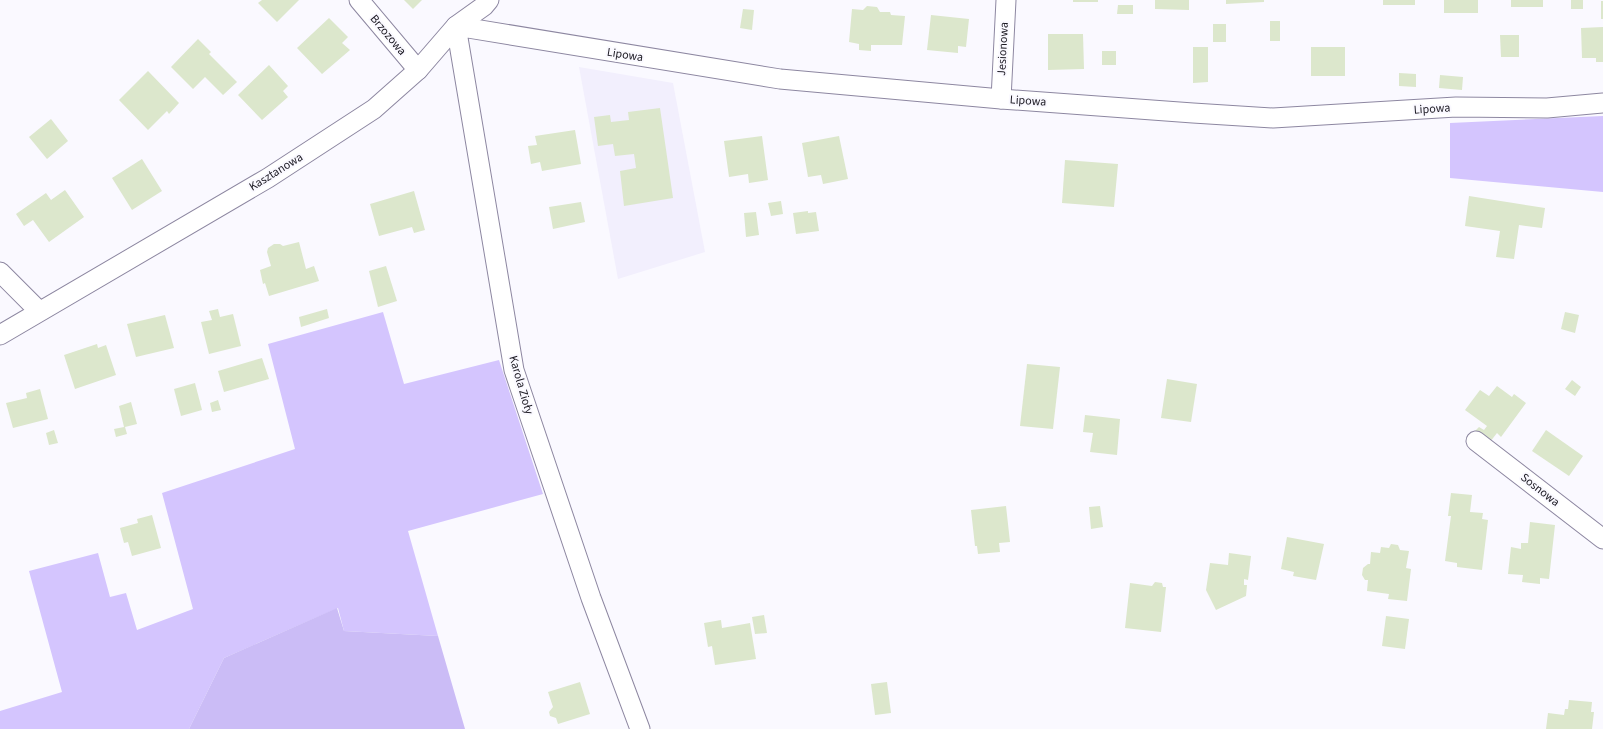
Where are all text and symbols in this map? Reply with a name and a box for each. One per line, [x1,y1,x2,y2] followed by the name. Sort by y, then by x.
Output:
[366,11,410,59] street label: Brzozowa
[993,22,1013,76] street label: Jesionowa
[606,44,644,66] street label: Lipowa
[1009,91,1047,111] street label: Lipowa
[1413,99,1451,119] street label: Lipowa
[246,149,306,195] street label: Kasztanowa
[505,354,538,417] street label: Karola Zioły
[1517,469,1563,511] street label: Sosnowa

